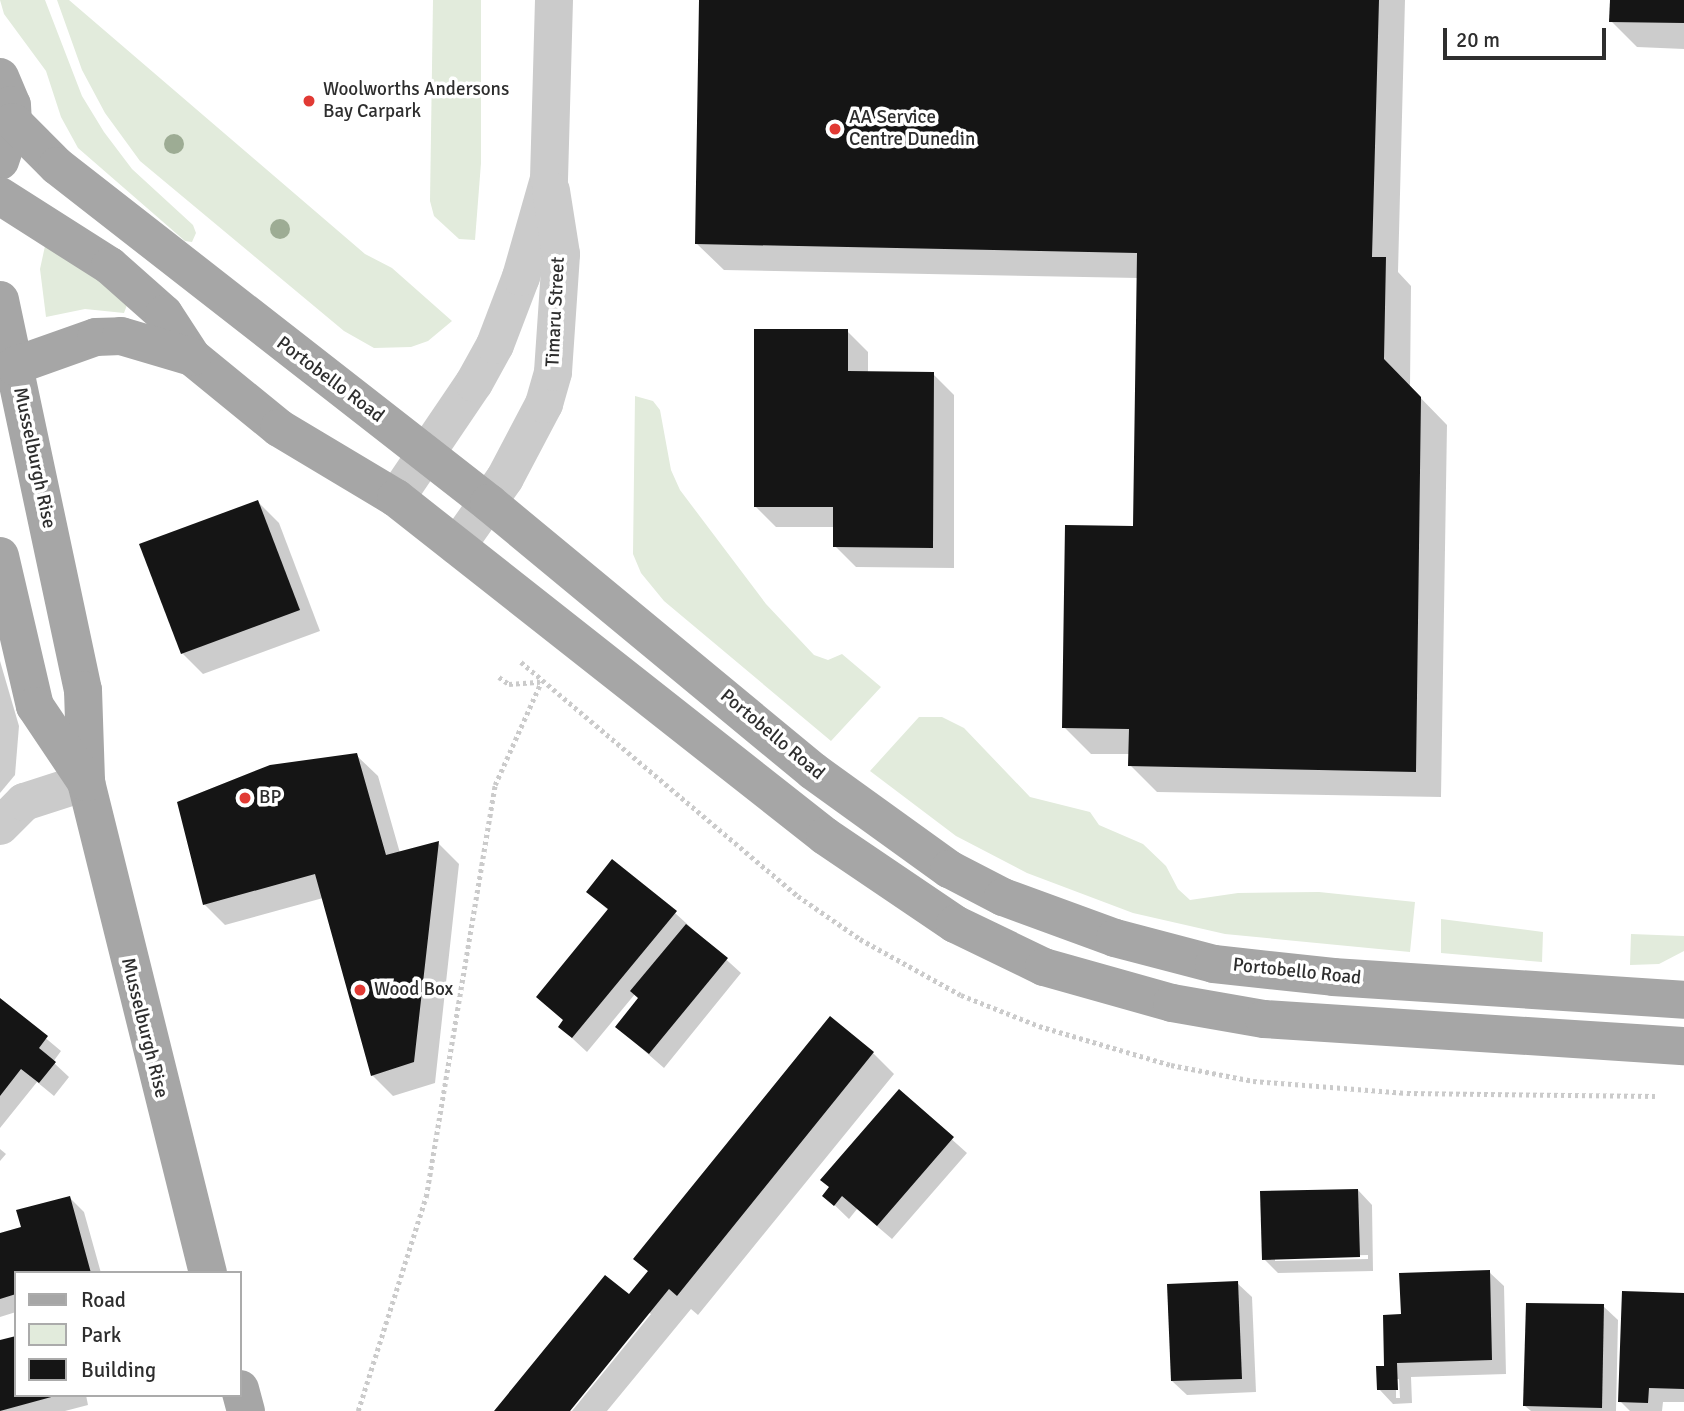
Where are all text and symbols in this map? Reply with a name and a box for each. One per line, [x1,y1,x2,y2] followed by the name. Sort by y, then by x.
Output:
[1446,14,1609,58] scale bar
[1456,27,1500,53] text: 20 m
[323,79,509,123] place label: Woolworths Andersons Bay Carpark
[301,93,317,109] marker: Woolworths Andersons Bay Carpark
[849,107,975,151] place label: AA Service Centre Dunedin
[827,121,843,137] marker: AA Service Centre Dunedin
[542,256,570,368] street label: Timaru Street
[272,332,388,428] street label: Portobello Road
[8,385,60,531] street label: Musselburgh Rise
[715,685,829,785] street label: Portobello Road
[259,787,281,809] place label: BP
[237,790,253,806] marker: BP
[1232,954,1362,990] street label: Portobello Road
[116,956,172,1100] street label: Musselburgh Rise
[374,979,453,1001] place label: Wood Box
[352,982,368,998] marker: Wood Box
[14,1271,242,1397] legend
[81,1287,126,1313] text: Road
[81,1322,121,1348] text: Park
[81,1357,156,1383] text: Building

